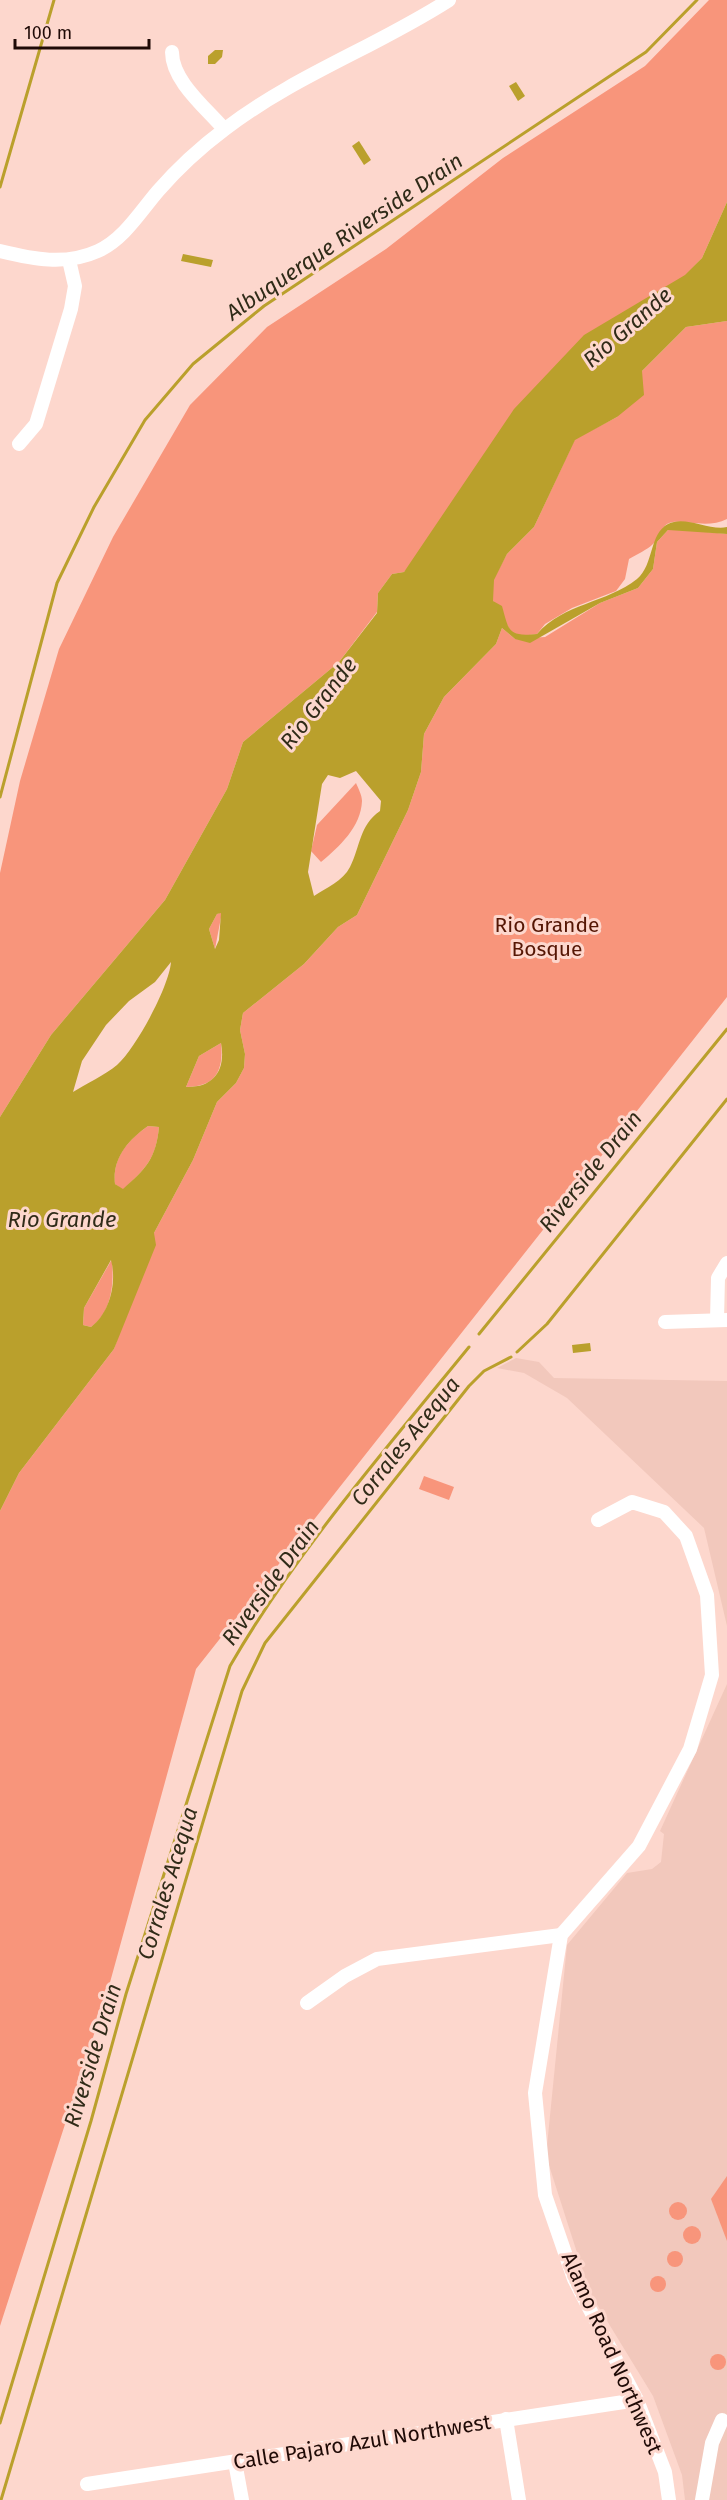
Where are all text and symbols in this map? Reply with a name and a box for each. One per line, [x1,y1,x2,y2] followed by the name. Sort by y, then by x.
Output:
[15,12,148,50] scale bar
[24,22,72,44] text: 100 m
[220,147,468,326] water label: Albuquerque Riverside Drain
[577,282,677,373] water label: Rio Grande
[274,652,363,754] water label: Rio Grande
[495,912,599,962] park label: Rio Grande Bosque
[533,1105,648,1238] water label: Riverside Drain
[8,1206,116,1233] water label: Rio Grande
[345,1371,466,1511] water label: Corrales Acequa
[216,1514,325,1650] water label: Riverside Drain
[131,1804,203,1963] water label: Corrales Acequa
[58,1980,127,2130] water label: Riverside Drain
[556,2248,668,2458] street label: Alamo Road Northwest
[231,2409,493,2475] street label: Calle Pajaro Azul Northwest

